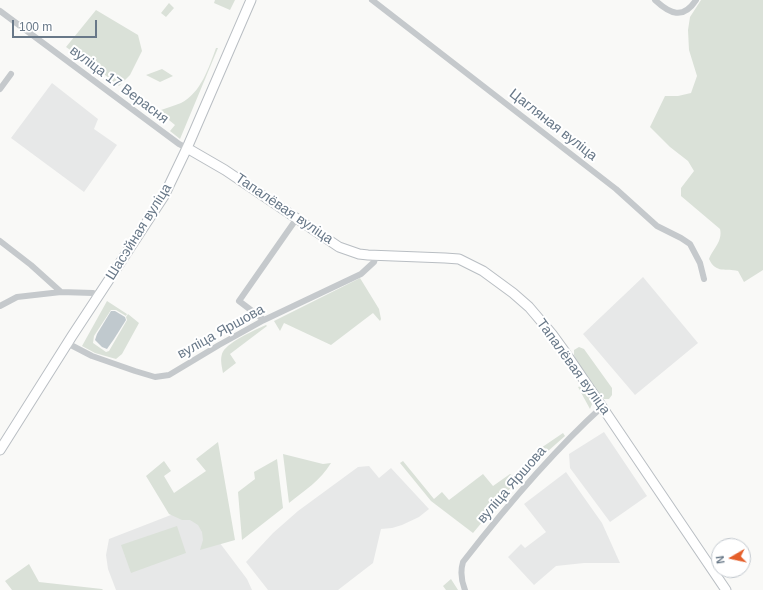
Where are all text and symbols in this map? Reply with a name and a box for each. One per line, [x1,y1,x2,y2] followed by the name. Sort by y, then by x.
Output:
[14,12,99,38] scale bar
[19,20,52,34] text: 100 m
[66,42,172,128] street label: вуліца 17 Верасня
[506,85,600,165] street label: Цагляная вуліца
[232,170,336,248] street label: Тапалёвая вуліца
[103,181,175,283] street label: Шасэйная вуліца
[175,301,267,363] street label: вуліца Яршова
[533,316,613,418] street label: Тапалёвая вуліца
[474,443,550,527] street label: вуліца Яршова
[711,538,751,578] north arrow
[714,555,727,565] text: N

